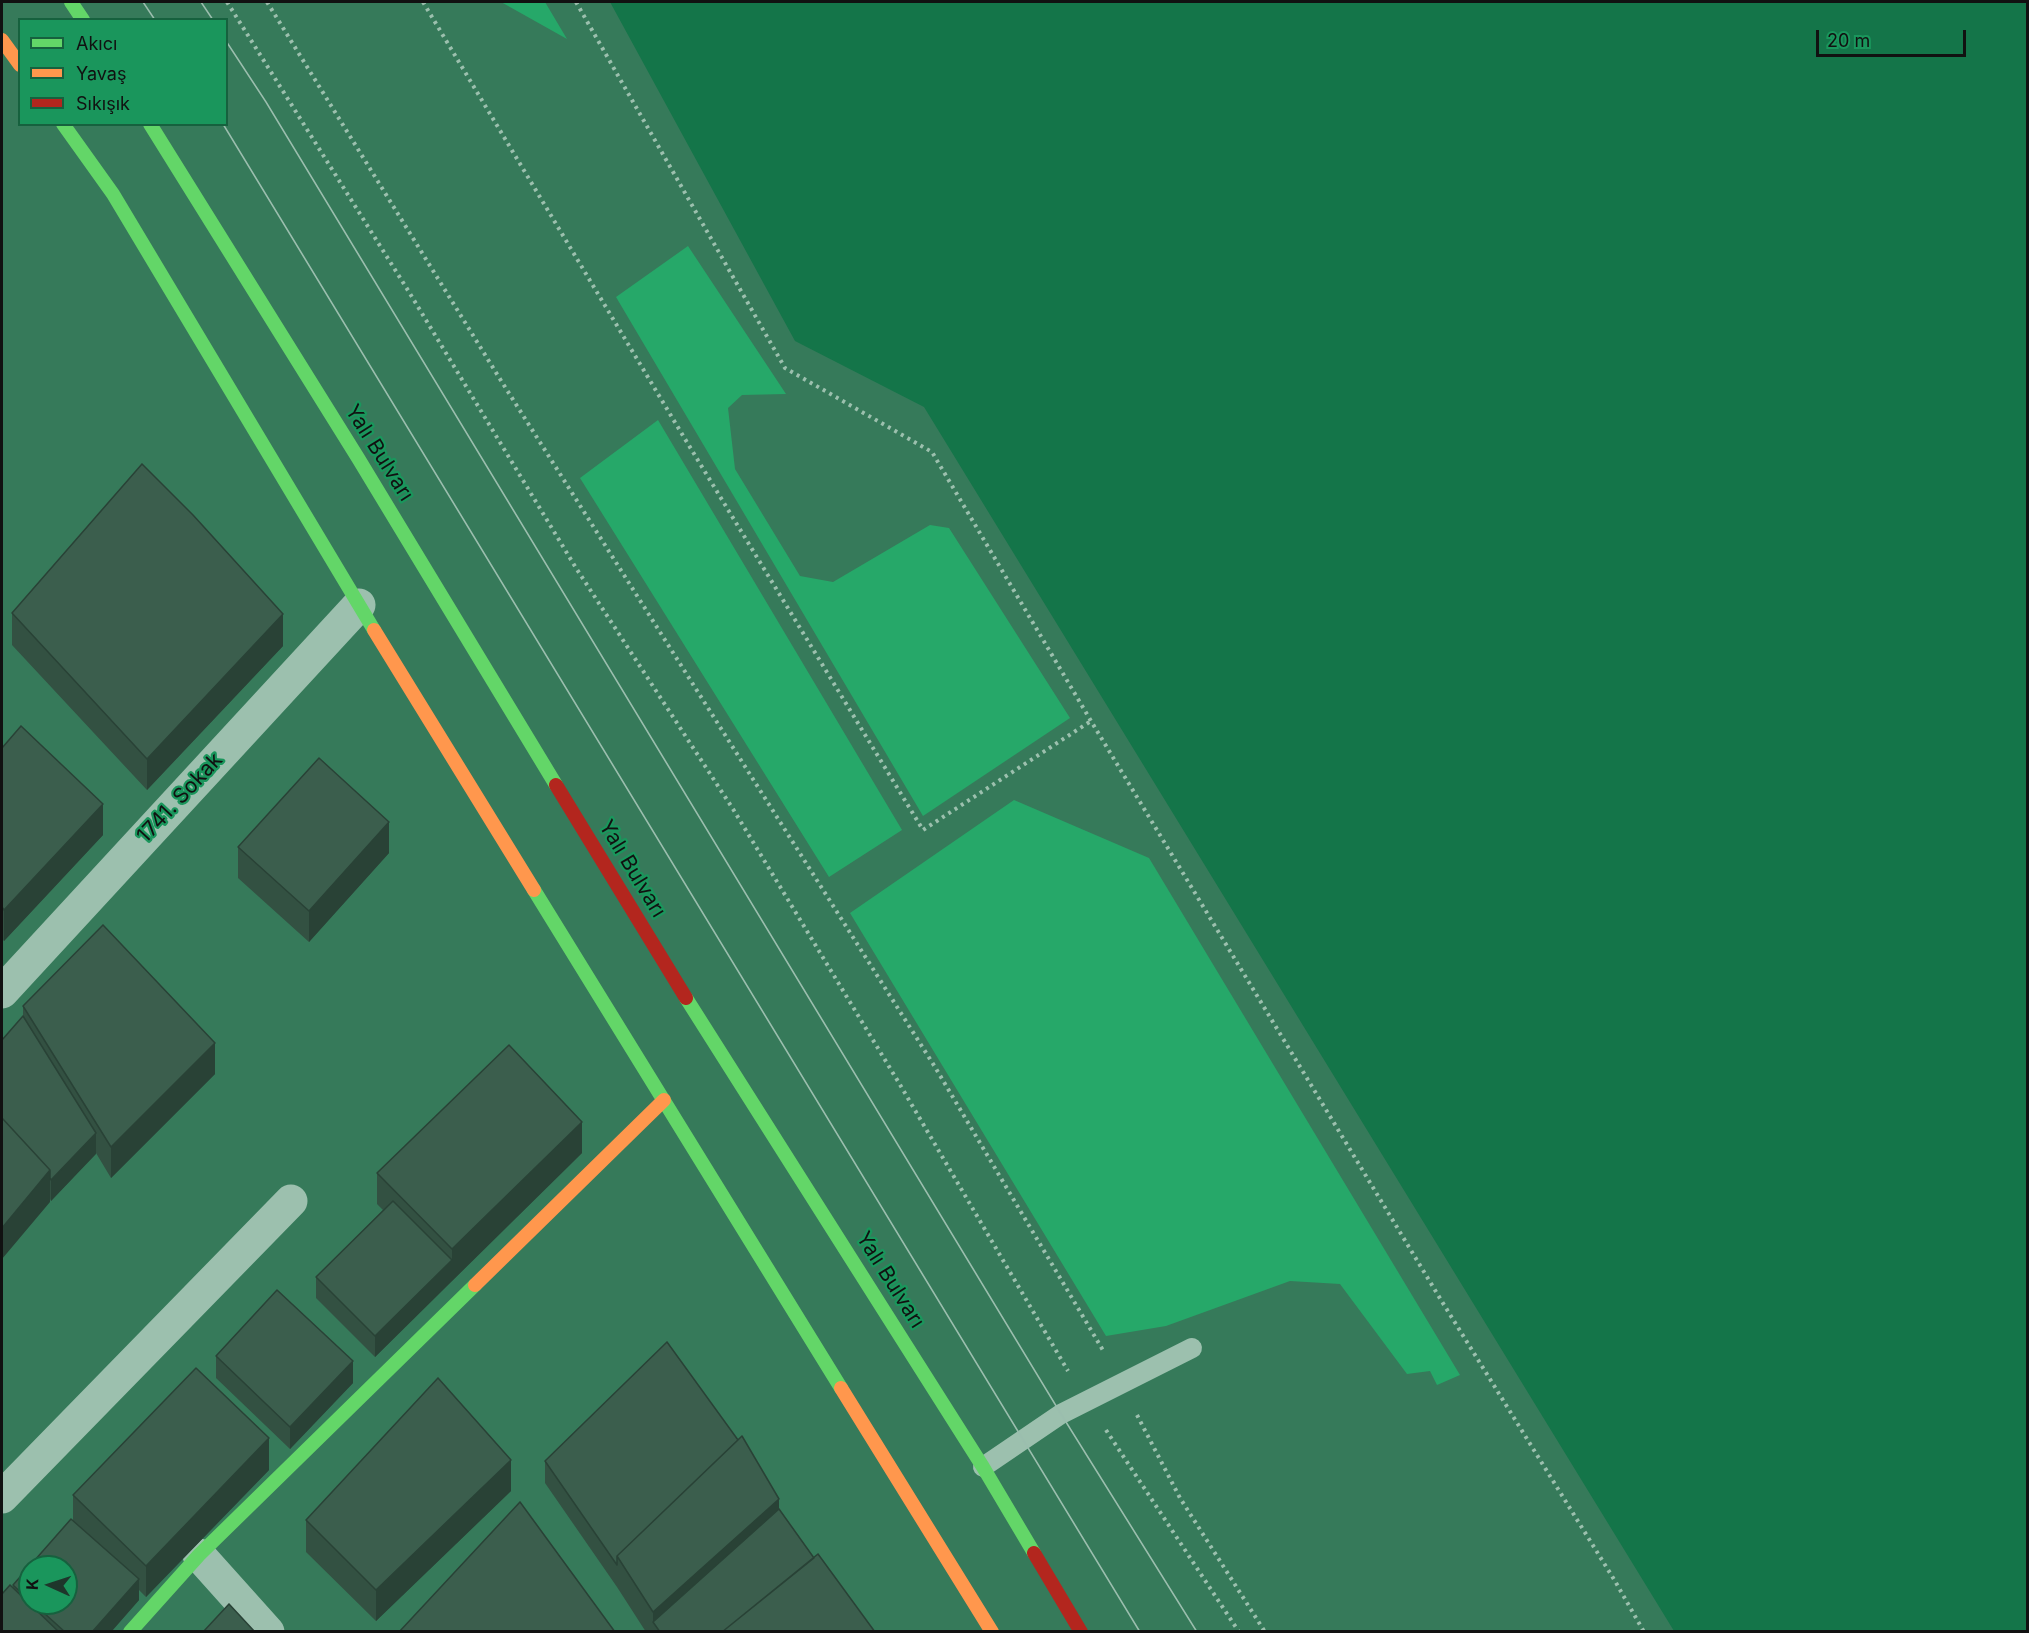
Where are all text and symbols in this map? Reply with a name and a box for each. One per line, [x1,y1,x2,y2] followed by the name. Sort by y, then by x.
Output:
[18,18,228,126] legend
[1819,18,1969,56] scale bar
[1827,30,1870,51] text: 20 m
[76,33,117,54] text: Akıcı
[76,63,126,84] text: Yavaş
[76,93,130,114] text: Sıkışık
[339,400,419,506] street label: Yalı Bulvarı
[132,748,228,848] street label: 1741. Sokak
[593,816,671,922] street label: Yalı Bulvarı
[850,1227,930,1333] street label: Yalı Bulvarı
[18,1555,78,1615] north arrow
[22,1578,42,1590] text: K

